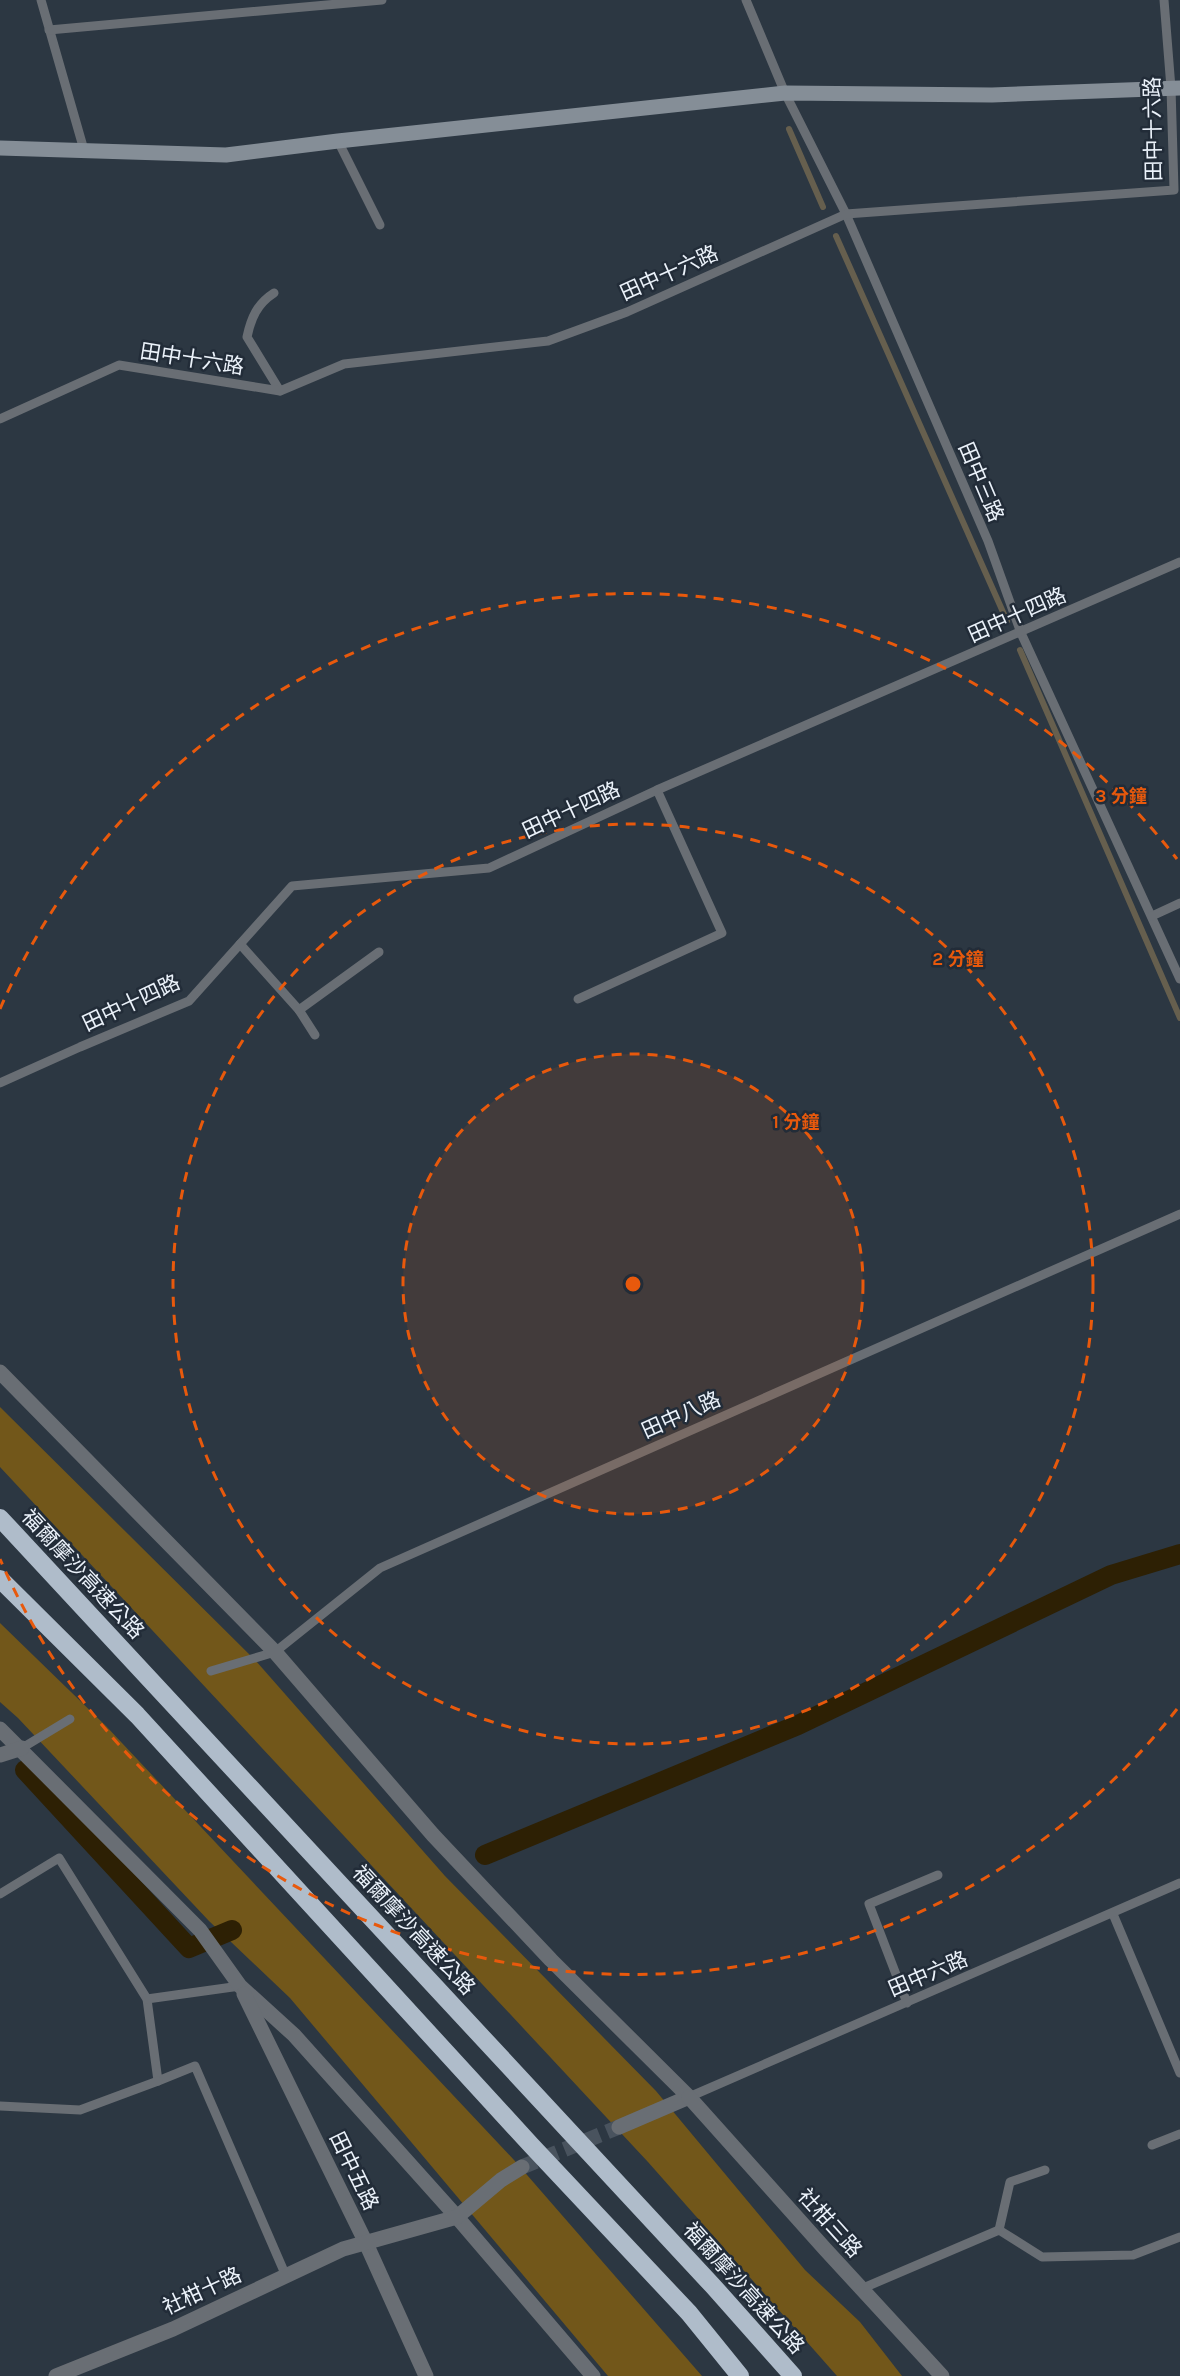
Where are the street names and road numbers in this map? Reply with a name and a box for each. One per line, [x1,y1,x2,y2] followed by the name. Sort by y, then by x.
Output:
[1140,76,1166,182] street label: 田中十六路
[616,241,722,305] street label: 田中十六路
[138,339,246,379] street label: 田中十六路
[954,439,1008,525] street label: 田中三路
[964,583,1070,647] street label: 田中十四路
[518,777,624,843] street label: 田中十四路
[78,970,184,1036] street label: 田中十四路
[638,1387,724,1443] street label: 田中八路
[17,1504,149,1644] street label: 福爾摩沙高速公路
[348,1860,480,2000] street label: 福爾摩沙高速公路
[885,1947,971,2001] street label: 田中六路
[325,2128,383,2214] street label: 田中五路
[793,2184,867,2262] street label: 社柑三路
[679,2218,809,2358] street label: 福爾摩沙高速公路
[159,2262,245,2320] street label: 社柑十路

